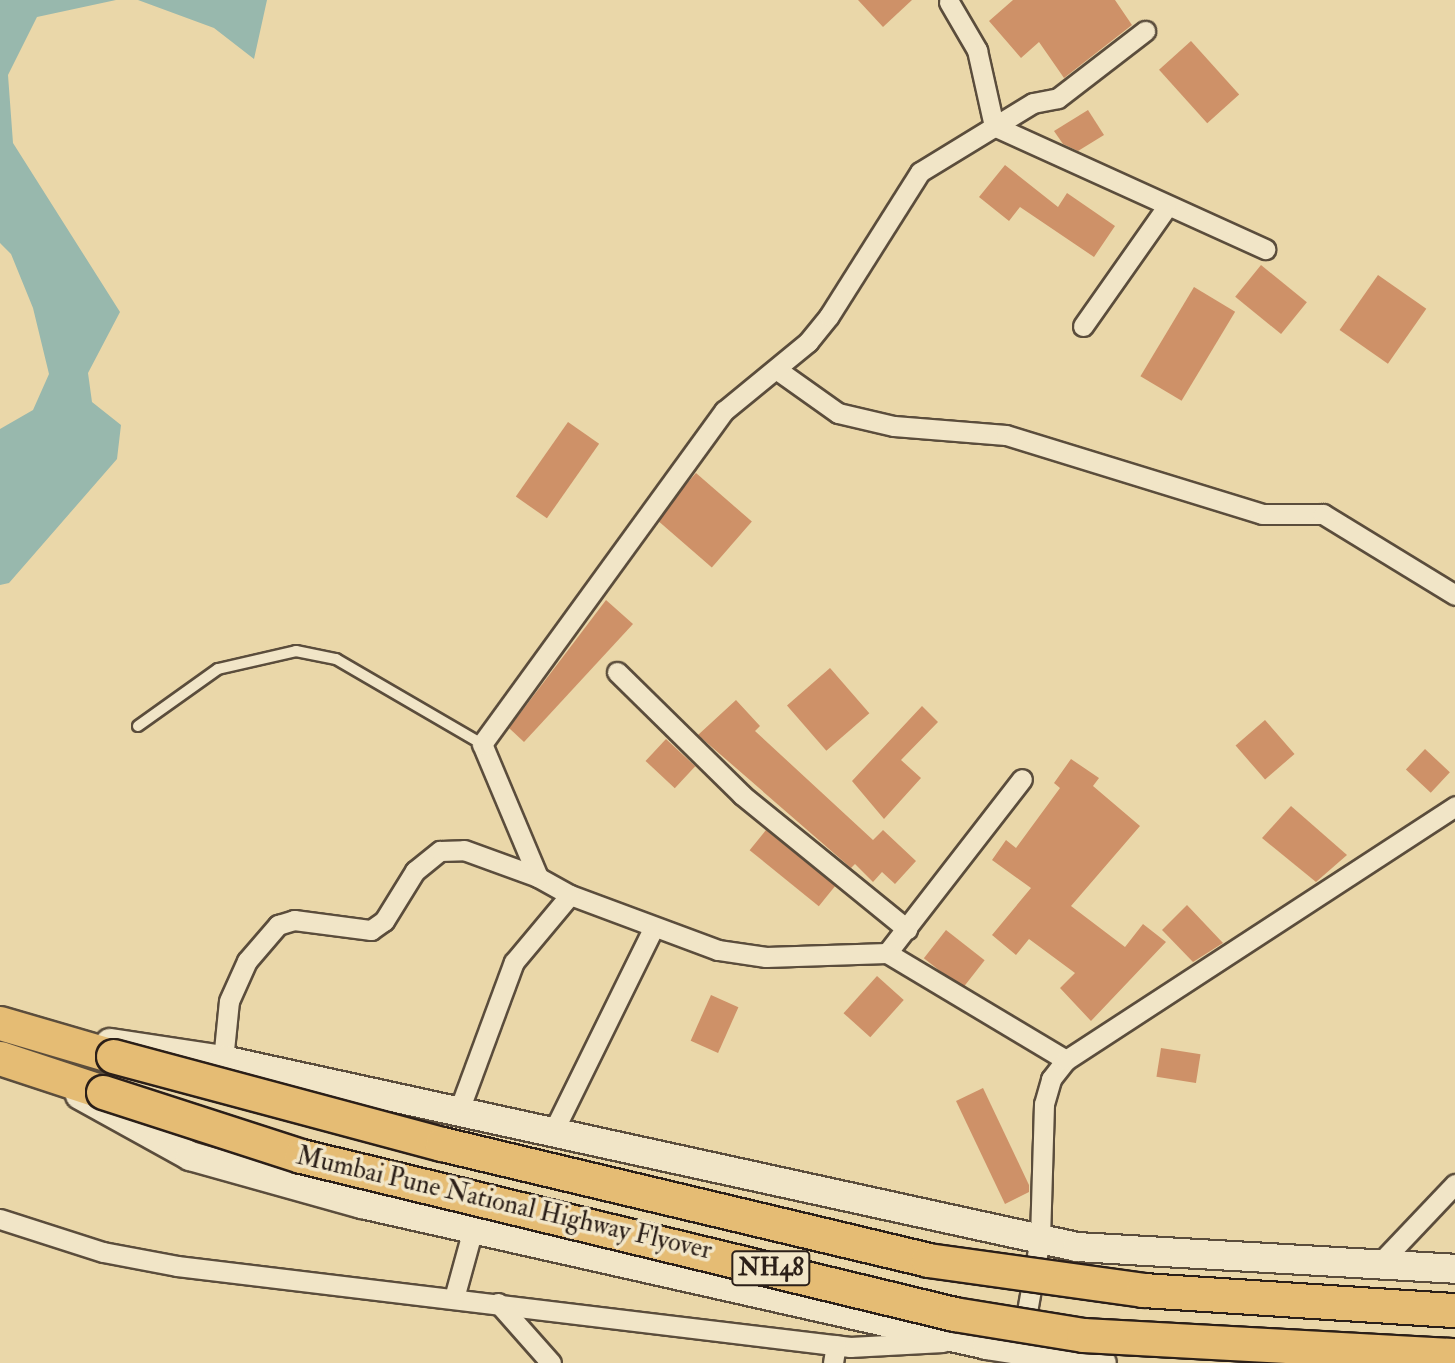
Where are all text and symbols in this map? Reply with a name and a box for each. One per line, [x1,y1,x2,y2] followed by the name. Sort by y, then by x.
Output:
[293,1141,715,1267] street label: Mumbai Pune National Highway Flyover
[731,1248,811,1288] road number: NH48

